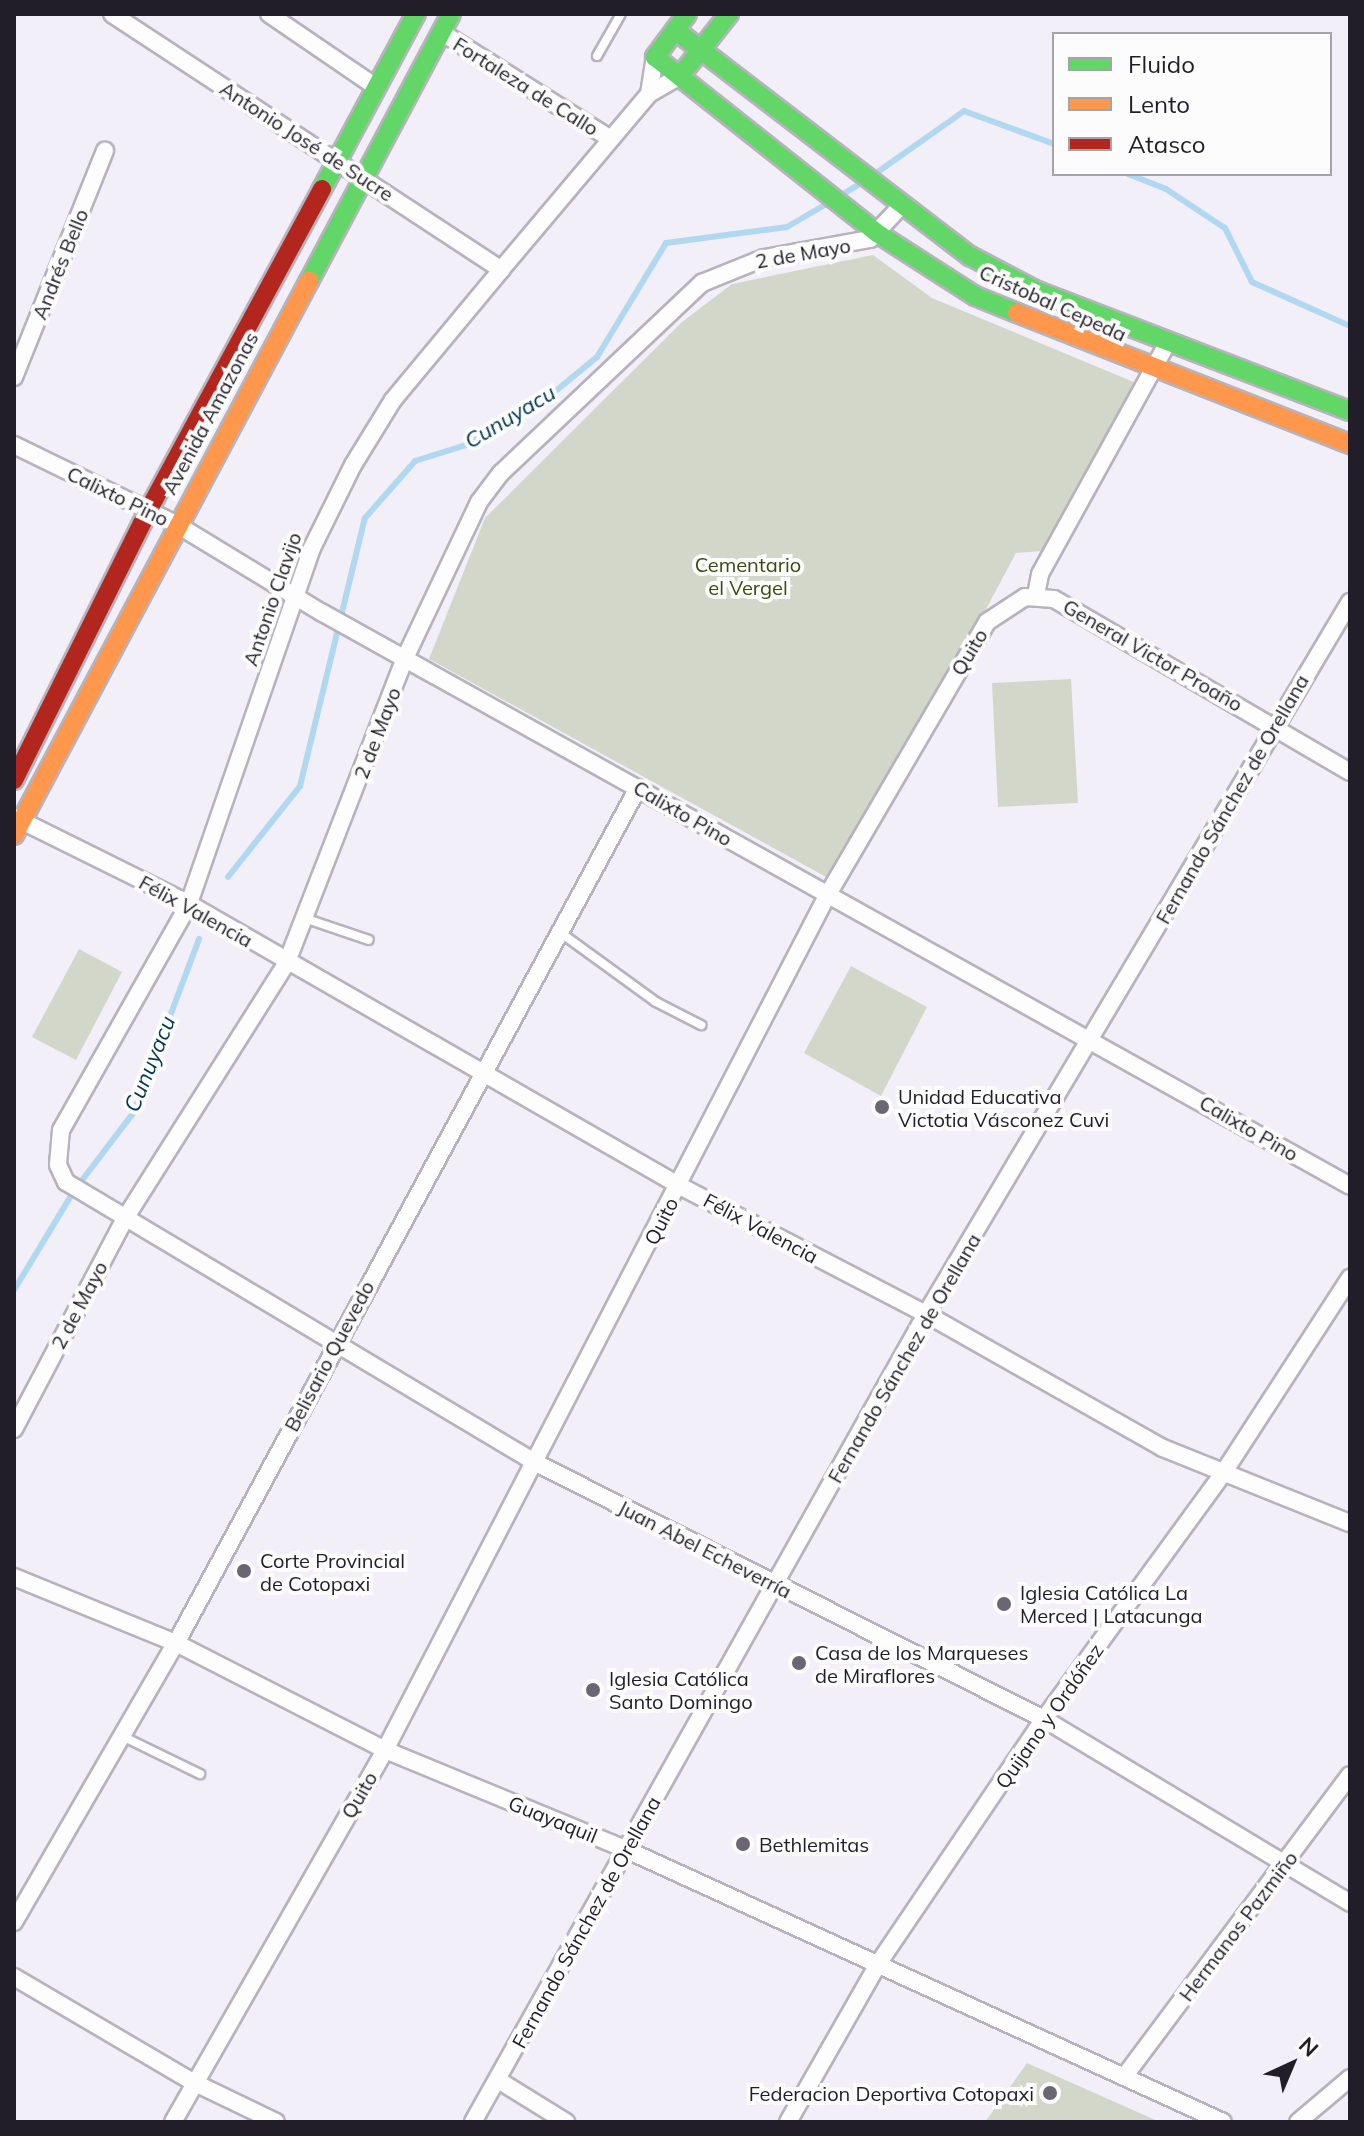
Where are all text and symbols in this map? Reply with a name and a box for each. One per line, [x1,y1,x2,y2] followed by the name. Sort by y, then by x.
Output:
[449,32,603,140] street label: Fortaleza de Callo
[1052,32,1332,176] legend
[1128,49,1195,79] text: Fluido
[216,76,398,206] street label: Antonio José de Sucre
[1128,89,1190,119] text: Lento
[1128,129,1205,159] text: Atasco
[27,205,93,323] street label: Andrés Bello
[754,233,852,273] street label: 2 de Mayo
[976,260,1130,346] street label: Cristobal Cepeda
[157,328,263,498] street label: Avenida Amazonas
[460,380,560,454] water label: Cunuyacu
[63,461,173,531] street label: Calixto Pino
[238,529,306,669] street label: Antonio Clavijo
[695,553,801,600] park label: Cementario el Vergel
[1059,594,1247,716] street label: General Victor Proaño
[946,624,992,680] street label: Quito
[1151,670,1313,928] street label: Fernando Sánchez de Orellana
[349,684,405,782] street label: 2 de Mayo
[629,775,737,851] street label: Calixto Pino
[135,870,257,952] street label: Félix Valencia
[119,1012,181,1116] water label: Cunuyacu
[898,1084,1109,1131] place label: Unidad Educativa Victotia Vásconez Cuvi
[1195,1090,1303,1166] street label: Calixto Pino
[873,1098,891,1116] marker: Unidad Educativa Victotia Vásconez Cuvi
[700,1188,822,1268] street label: Félix Valencia
[639,1193,683,1249] street label: Quito
[823,1229,985,1487] street label: Fernando Sánchez de Orellana
[46,1257,112,1353] street label: 2 de Mayo
[279,1277,379,1435] street label: Belisario Quevedo
[614,1495,796,1603] street label: Juan Abel Echeverría
[260,1548,405,1595] place label: Corte Provincial de Cotopaxi
[235,1562,253,1580] marker: Corte Provincial de Cotopaxi
[1020,1580,1203,1627] place label: Iglesia Católica La Merced | Latacunga
[995,1595,1013,1613] marker: Iglesia Católica La Merced | Latacunga
[990,1639,1108,1793] street label: Quijano y Ordóñez
[815,1640,1028,1687] place label: Casa de los Marqueses de Miraflores
[790,1654,808,1672] marker: Casa de los Marqueses de Miraflores
[609,1666,753,1713] place label: Iglesia Católica Santo Domingo
[584,1681,602,1699] marker: Iglesia Católica Santo Domingo
[336,1767,382,1823] street label: Quito
[505,1790,601,1848] street label: Guayaquil
[507,1792,665,2052] street label: Fernando Sánchez de Orellana
[759,1832,869,1856] place label: Bethlemitas
[734,1835,752,1853] marker: Bethlemitas
[1174,1846,1302,2006] street label: Hermanos Pazmiño
[1252,2024,1332,2104] north arrow
[1293,2031,1324,2063] text: N
[749,2081,1034,2105] place label: Federacion Deportiva Cotopaxi
[1041,2084,1059,2102] marker: Federacion Deportiva Cotopaxi

